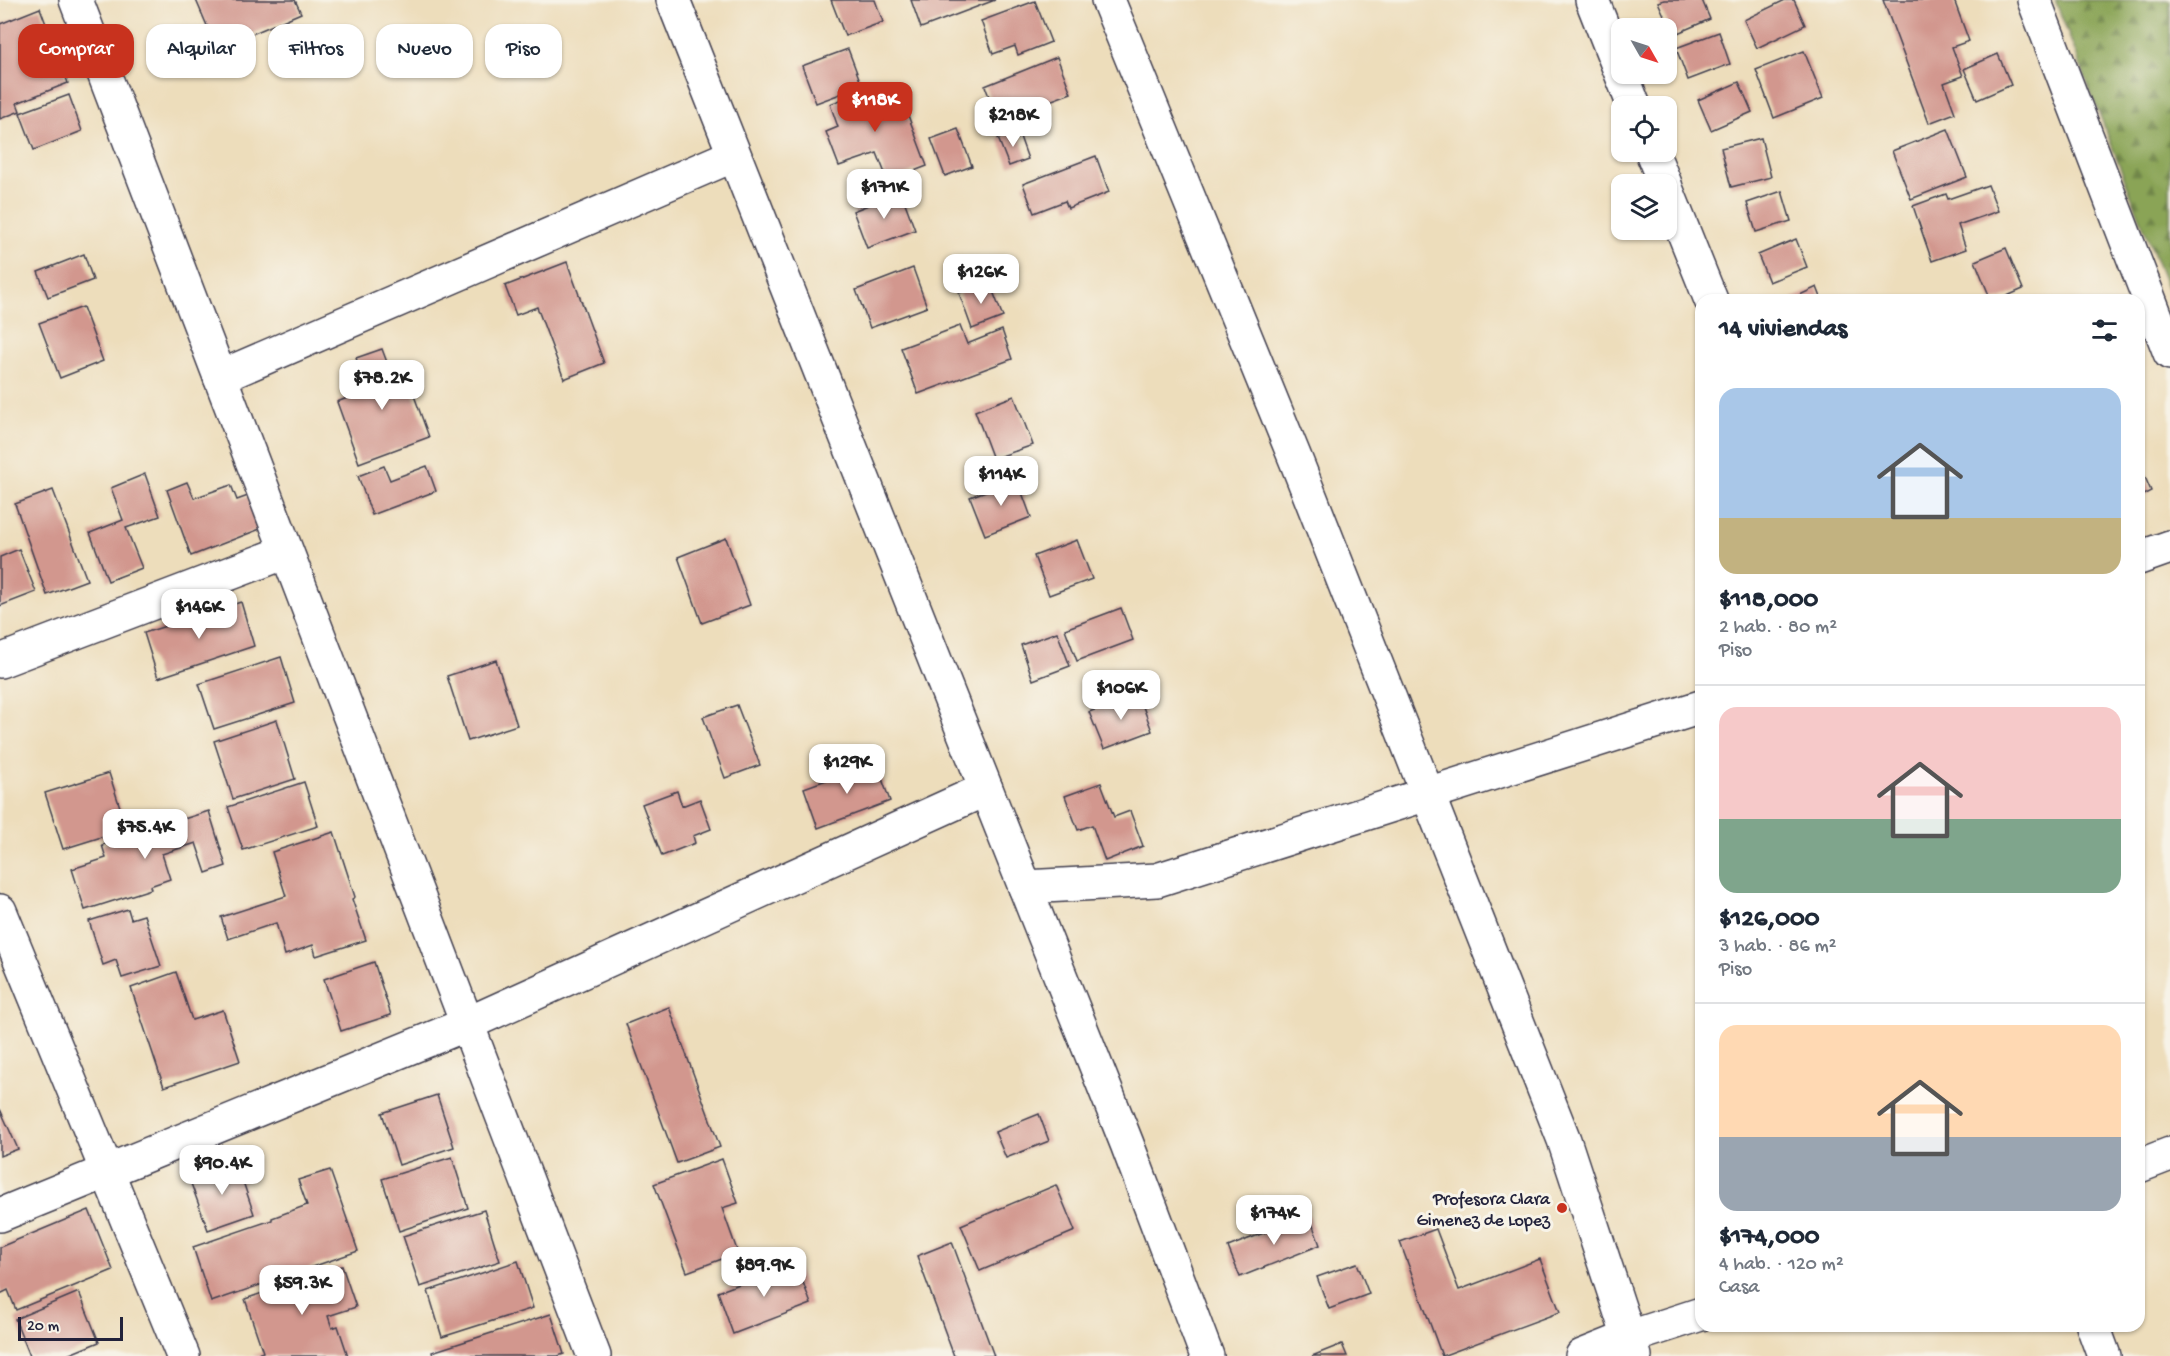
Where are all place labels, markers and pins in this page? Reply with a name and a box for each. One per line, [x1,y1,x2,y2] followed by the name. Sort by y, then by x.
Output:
[833,82,917,133] pin: $118K
[971,97,1055,148] pin: $218K
[842,169,926,220] pin: $171K
[939,254,1023,305] pin: $126K
[333,360,431,411] pin: $78.2K
[959,456,1043,507] pin: $114K
[157,589,241,640] pin: $146K
[1079,670,1163,721] pin: $106K
[805,744,889,795] pin: $129K
[96,809,194,860] pin: $75.4K
[173,1145,271,1196] pin: $90.4K
[1417,1190,1551,1232] place label: Profesora Clara Gimenez de Lopez
[1232,1195,1316,1246] pin: $174K
[1555,1201,1569,1215] marker: Profesora Clara Gimenez de Lopez
[715,1247,813,1298] pin: $89.9K
[253,1265,351,1316] pin: $59.3K

